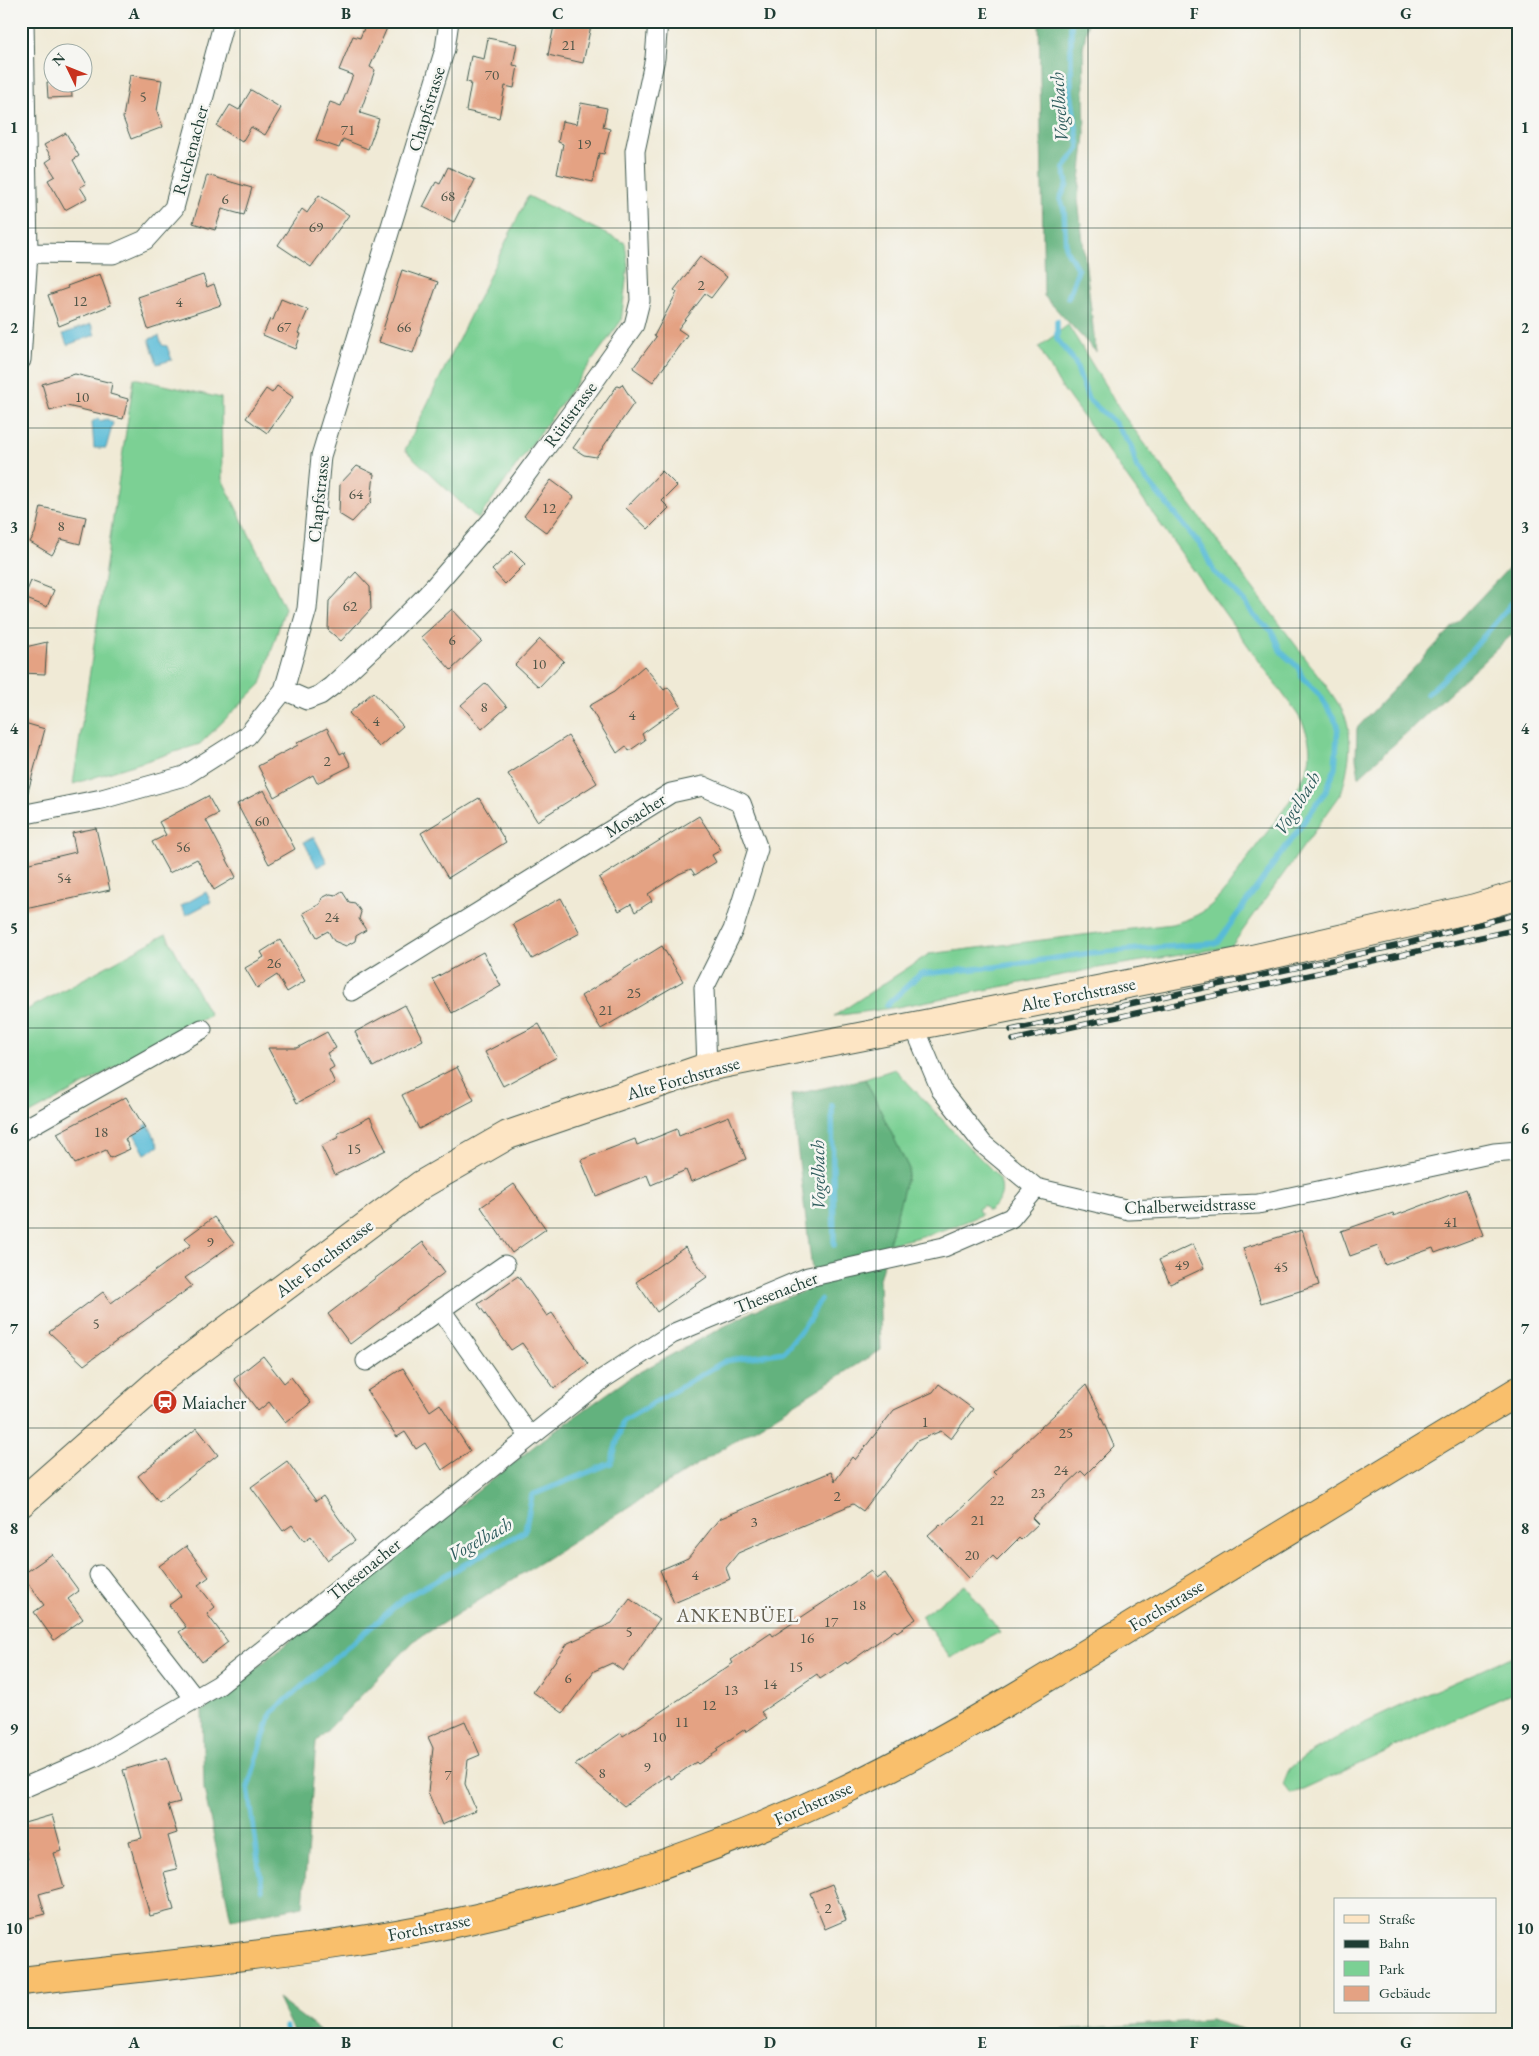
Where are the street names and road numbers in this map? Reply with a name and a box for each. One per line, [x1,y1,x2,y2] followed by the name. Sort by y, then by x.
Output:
[402,64,450,154] street label: Chapfstrasse
[167,102,213,198] street label: Ruchenacher
[538,377,602,451] street label: Rütistrasse
[302,454,334,544] street label: Chapfstrasse
[600,787,670,843] street label: Mosacher
[1018,972,1137,1017] street label: Alte Forchstrasse
[623,1051,742,1105] street label: Alte Forchstrasse
[1124,1191,1256,1219] street label: Chalberweidstrasse
[270,1214,377,1303] street label: Alte Forchstrasse
[731,1266,821,1318] street label: Thesenacher
[323,1533,405,1605] street label: Thesenacher
[1124,1574,1208,1636] street label: Forchstrasse
[770,1776,856,1830] street label: Forchstrasse
[386,1908,472,1946] street label: Forchstrasse

